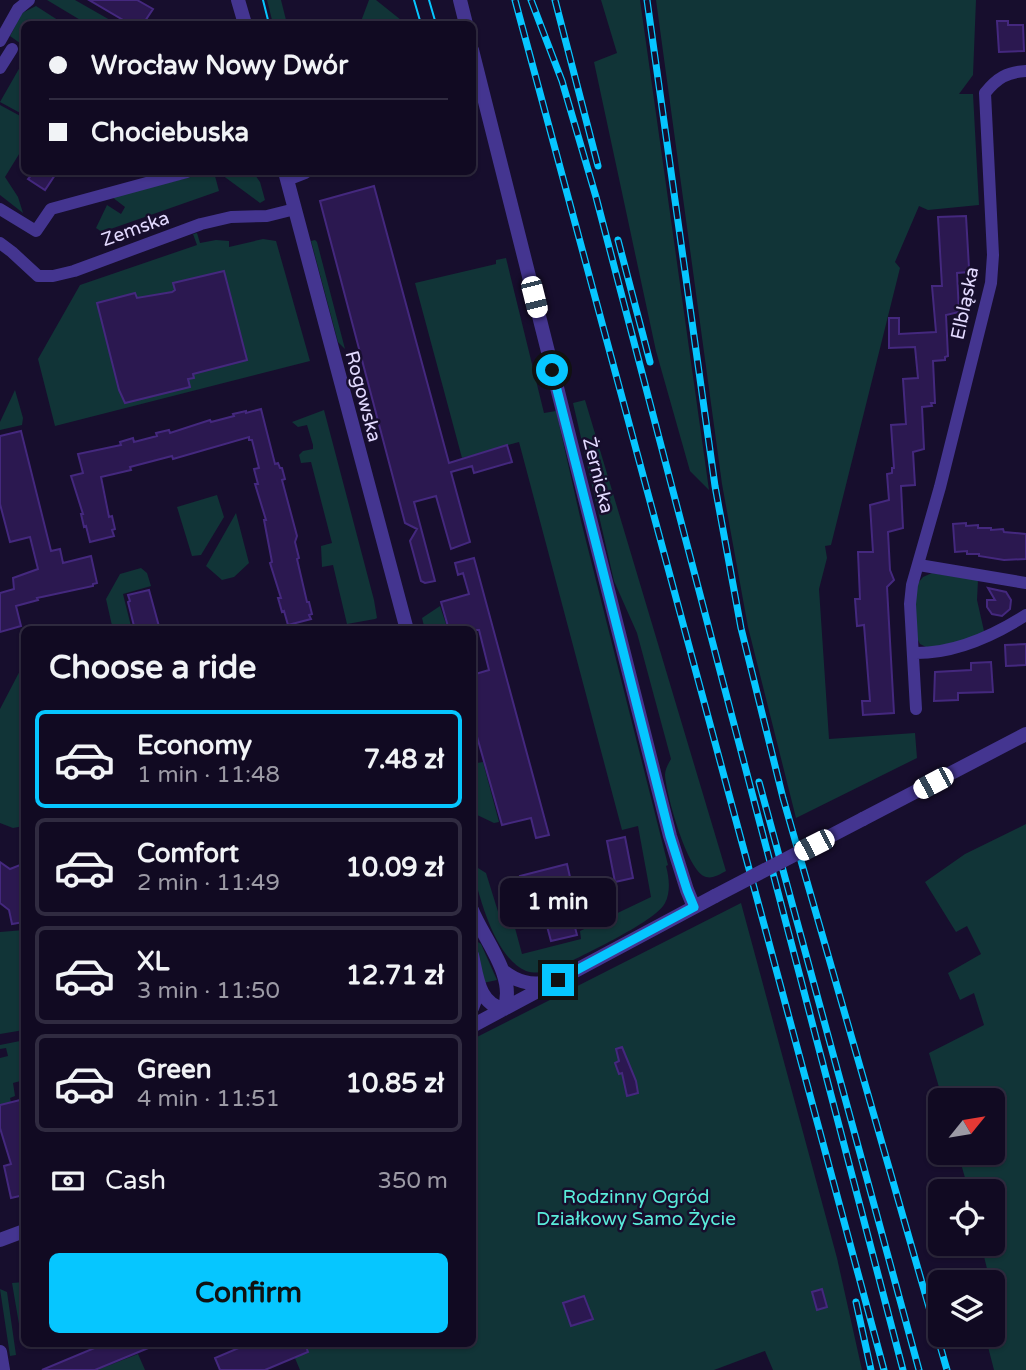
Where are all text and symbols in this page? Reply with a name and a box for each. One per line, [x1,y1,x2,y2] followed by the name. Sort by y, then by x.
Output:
[91,50,348,81] text: Wrocław Nowy Dwór
[91,117,249,148] text: Chociebuska
[99,207,172,251] street label: Zemska
[947,265,983,342] street label: Elbląska
[519,274,550,320] car
[340,348,386,444] street label: Rogowska
[536,354,568,386] route start
[578,435,618,515] street label: Żernicka
[49,649,256,687] text: Choose a ride
[53,728,116,791] icon: car
[137,730,252,761] text: Economy
[364,744,444,775] text: 7.48 zł
[137,761,280,789] text: 1 min · 11:48
[910,764,957,802] car
[791,826,838,864] car
[53,836,116,899] icon: car
[137,838,239,869] text: Comfort
[345,852,444,883] text: 10.09 zł
[137,869,280,897] text: 2 min · 11:49
[500,878,616,928] callout: 1 min
[527,888,589,916] text: 1 min
[53,944,116,1007] icon: car
[137,946,169,977] text: XL
[346,960,444,991] text: 12.71 zł
[542,964,574,996] route end
[137,977,280,1005] text: 3 min · 11:50
[53,1052,116,1115] icon: car
[137,1054,212,1085] text: Green
[346,1068,444,1099] text: 10.85 zł
[137,1085,280,1113] text: 4 min · 11:51
[928,1088,1004,1166] north arrow
[928,1088,1005,1347] map controls
[49,1162,87,1200] icon: cash
[105,1165,166,1196] text: Cash
[378,1167,448,1195] text: 350 m
[928,1179,1005,1256] button: locate
[536,1186,736,1230] park label: Rodzinny Ogród Działkowy Samo Życie
[49,1253,448,1333] button: Confirm
[928,1270,1005,1347] button: layers

